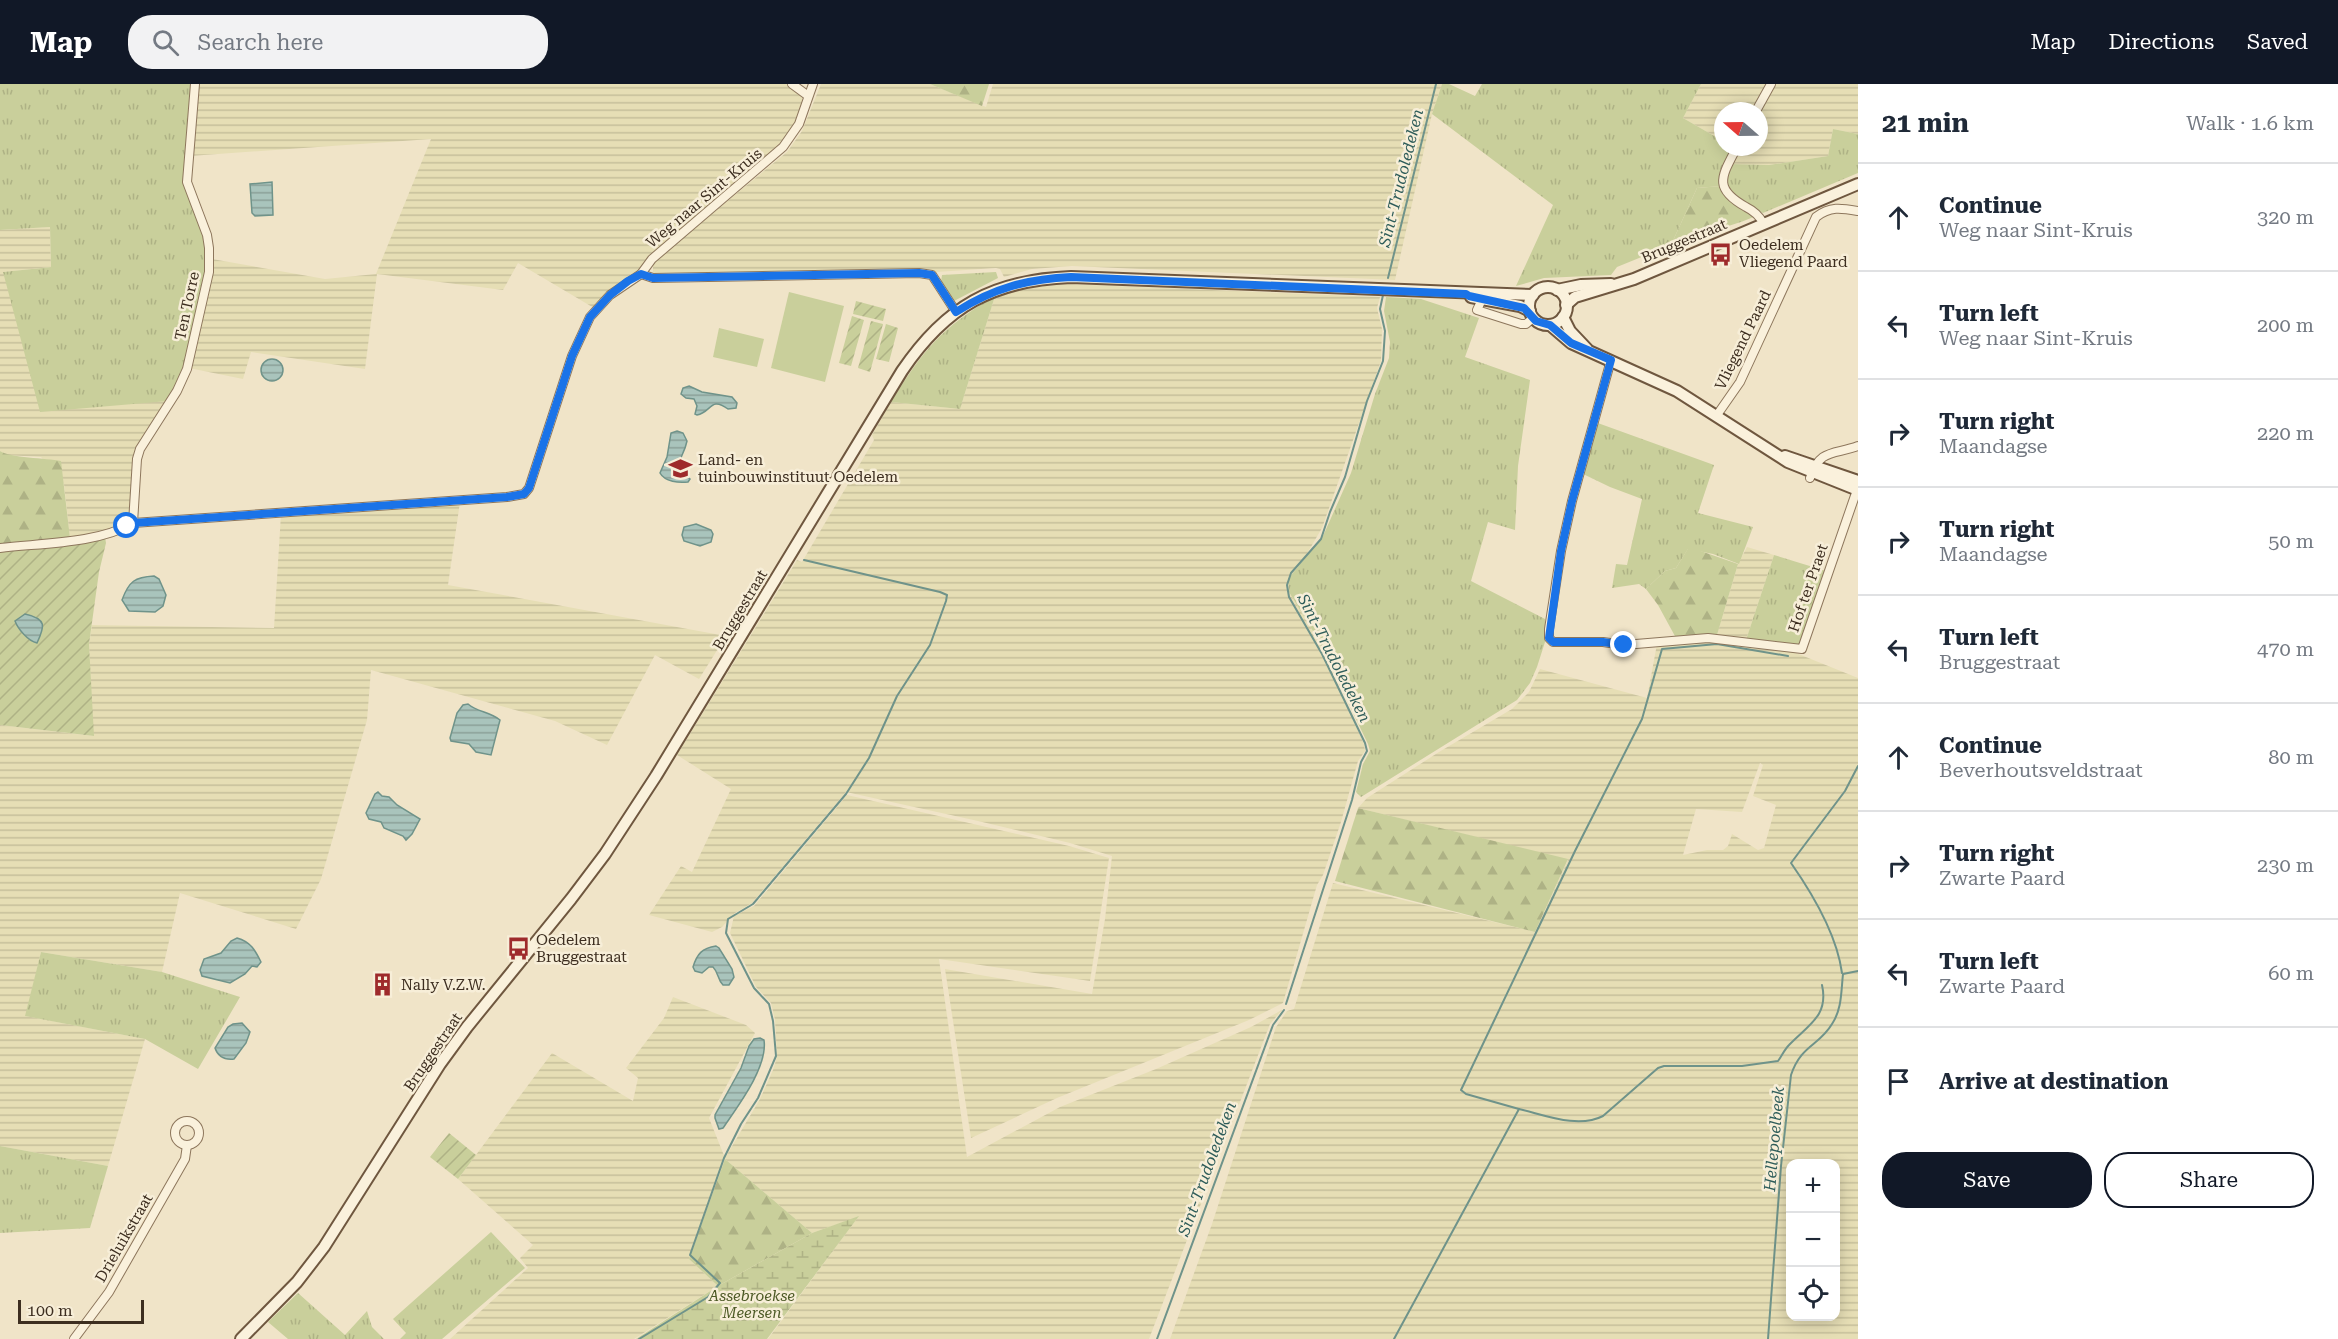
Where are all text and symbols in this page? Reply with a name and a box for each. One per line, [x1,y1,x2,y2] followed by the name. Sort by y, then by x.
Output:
[128,15,548,69] search box
[30,26,92,59] text: Map
[149,26,182,59] icon: search
[197,30,323,55] text: Search here
[2031,30,2075,54] text: Map
[2108,30,2214,54] text: Directions
[2247,30,2308,54] text: Saved
[1714,102,1768,156] north arrow
[1374,107,1427,250] water label: Sint-Trudoledeken
[1882,108,1969,138] text: 21 min
[2186,111,2314,135] text: Walk · 1.6 km
[643,144,765,252] street label: Weg naar Sint-Kruis
[1939,193,2042,218] text: Continue
[1882,201,1915,234] icon: ahead
[2257,205,2314,229] text: 320 m
[1639,215,1730,267] street label: Bruggestraat
[1939,218,2133,242] text: Weg naar Sint-Kruis
[1739,236,1848,271] place label: Oedelem Vliegend Paard
[1708,241,1734,267] bus stop icon: Oedelem Vliegend Paard
[171,270,203,342] street label: Ten Torre
[1711,287,1775,393] street label: Vliegend Paard
[1939,301,2039,326] text: Turn left
[1882,309,1915,342] icon: left
[2257,313,2314,337] text: 200 m
[1939,326,2133,350] text: Weg naar Sint-Kruis
[1939,409,2054,434] text: Turn right
[1882,417,1915,450] icon: right
[2257,421,2314,445] text: 220 m
[1939,434,2048,458] text: Maandagse
[698,451,898,486] place label: Land- en tuinbouwinstituut Oedelem
[667,456,693,482] school or university icon: Land- en tuinbouwinstituut Oedelem
[113,512,139,538] route start
[1939,517,2054,542] text: Turn right
[1882,525,1915,558] icon: right
[2268,529,2314,553] text: 50 m
[1784,541,1832,634] street label: Hof ter Praet
[1939,542,2048,566] text: Maandagse
[709,566,771,654] street label: Bruggestraat
[1293,590,1375,725] water label: Sint-Trudoledeken
[1939,625,2039,650] text: Turn left
[1610,631,1636,657] route end
[1882,633,1915,666] icon: left
[2257,637,2314,661] text: 470 m
[1939,650,2060,674] text: Bruggestraat
[1939,733,2042,758] text: Continue
[1882,741,1915,774] icon: ahead
[2268,745,2314,769] text: 80 m
[1939,758,2143,782] text: Beverhoutsveldstraat
[1939,841,2054,866] text: Turn right
[1882,849,1915,882] icon: right
[2257,853,2314,877] text: 230 m
[1939,866,2065,890] text: Zwarte Paard
[536,931,627,966] place label: Oedelem Bruggestraat
[505,936,531,962] bus stop icon: Oedelem Bruggestraat
[1939,949,2039,974] text: Turn left
[1882,957,1915,990] icon: left
[2268,961,2314,985] text: 60 m
[370,972,396,998] building icon: Nally V.Z.W.
[1939,974,2065,998] text: Zwarte Paard
[401,976,486,994] place label: Nally V.Z.W.
[400,1009,466,1095] street label: Bruggestraat
[1882,1065,1915,1098] icon: arrive
[1939,1069,2168,1094] text: Arrive at destination
[1760,1086,1788,1193] water label: Hellepoelbeek
[1174,1099,1240,1240] water label: Sint-Trudoledeken
[1882,1152,2092,1208] button: Save
[2104,1152,2314,1208] button: Share
[1786,1159,1840,1321] map controls
[1786,1159,1840,1213] button: +
[91,1190,157,1285] street label: Drieluikstraat
[1786,1213,1840,1267] button: −
[1786,1267,1840,1321] button: locate
[708,1287,795,1322] park label: Assebroekse Meersen
[18,1297,144,1324] scale bar
[27,1301,73,1320] text: 100 m

